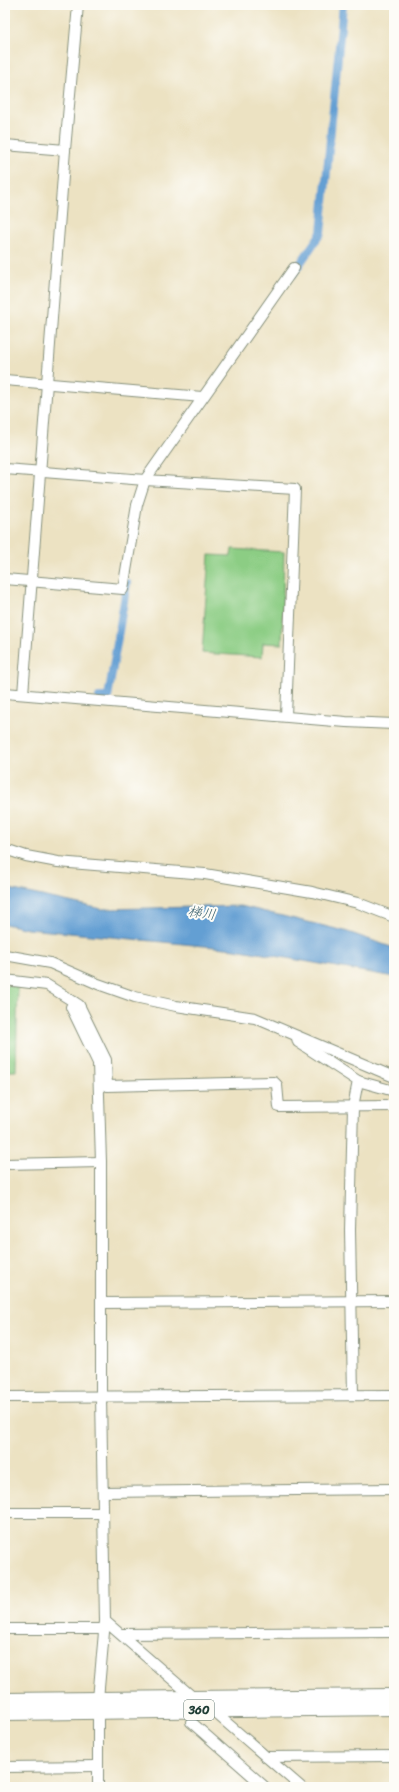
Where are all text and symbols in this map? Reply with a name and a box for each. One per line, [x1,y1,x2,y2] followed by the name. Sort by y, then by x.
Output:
[186,899,218,927] water label: 梯川
[184,1700,214,1720] road number: 360

